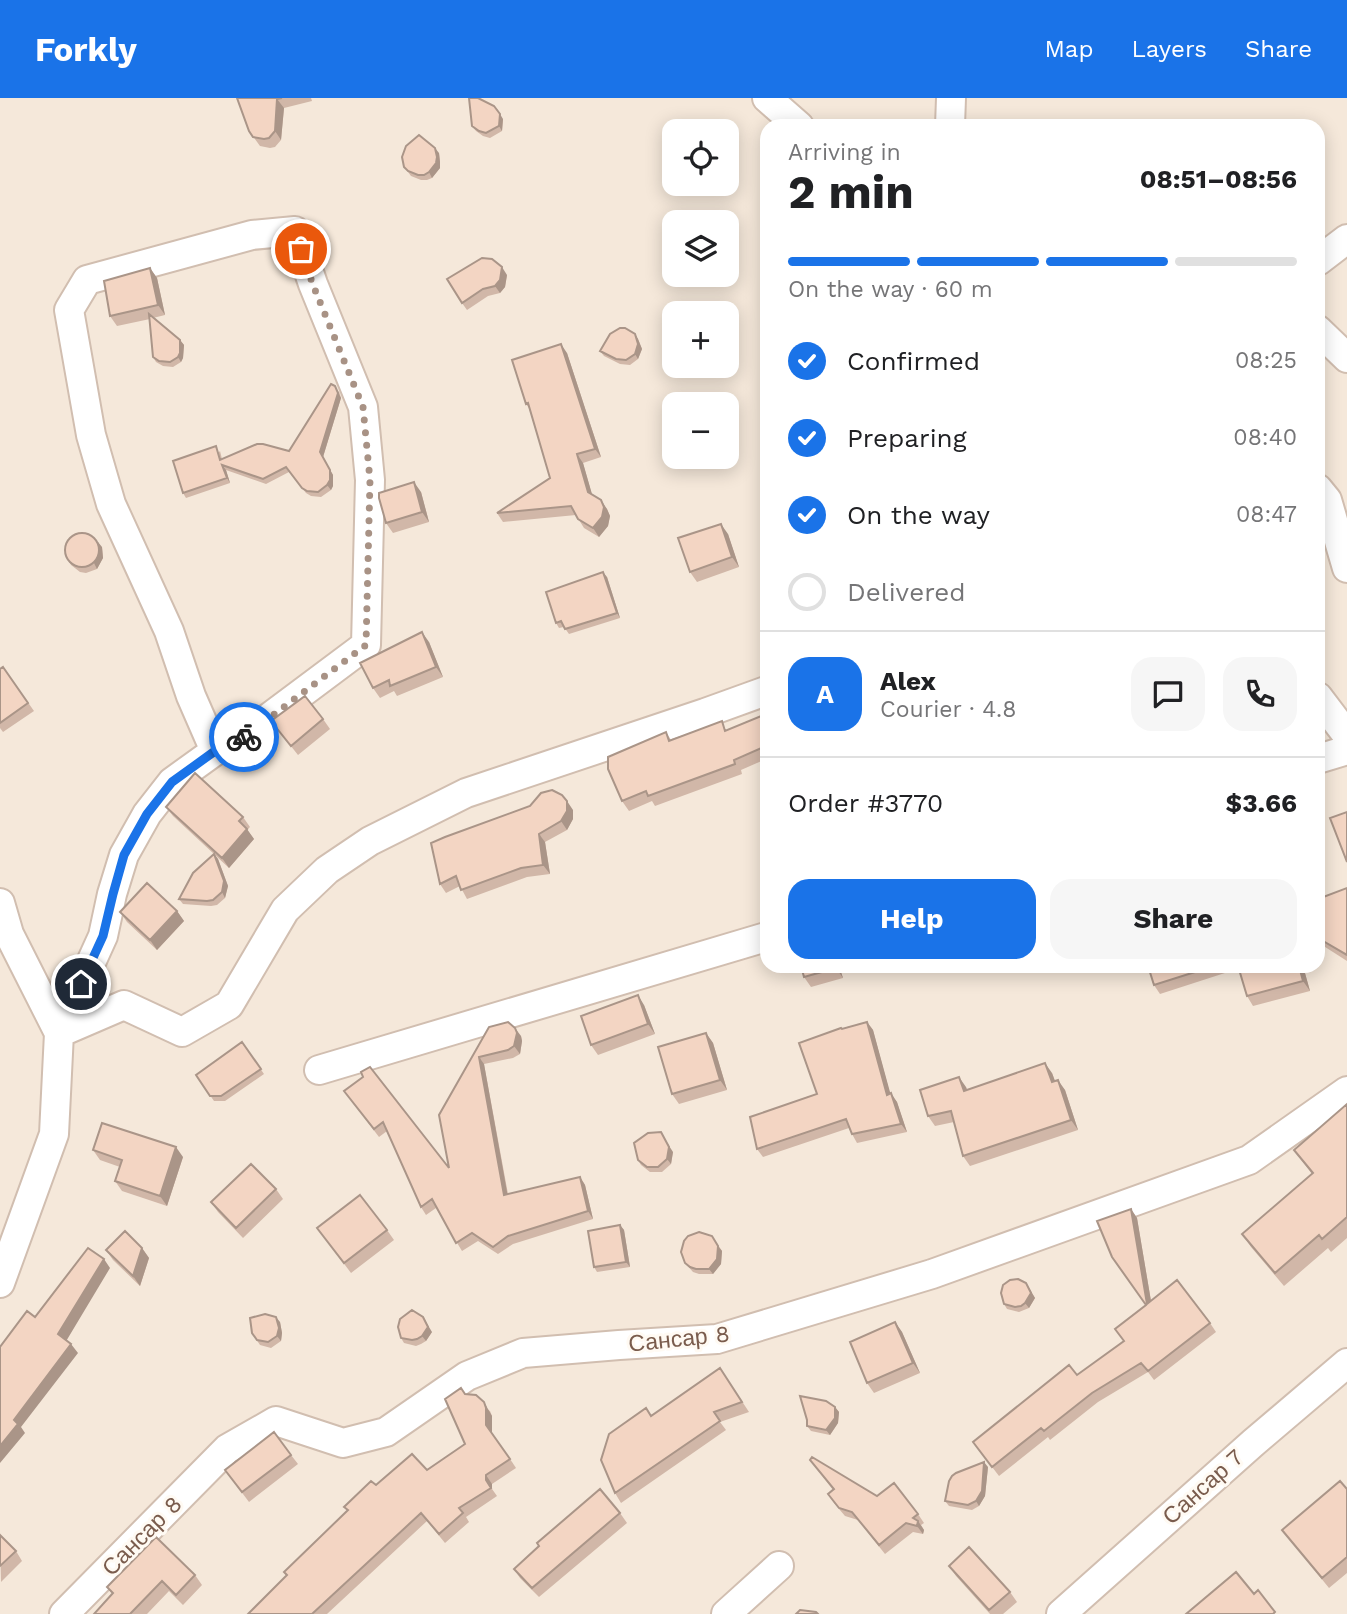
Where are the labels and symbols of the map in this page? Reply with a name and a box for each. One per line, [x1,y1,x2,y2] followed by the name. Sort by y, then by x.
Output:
[271,219,331,279] pin
[209,702,279,772] courier
[51,954,111,1014] pin
[627,1320,731,1358] street label: Сансар 8
[1157,1444,1249,1530] street label: Сансар 7
[97,1491,187,1581] street label: Сансар 8

